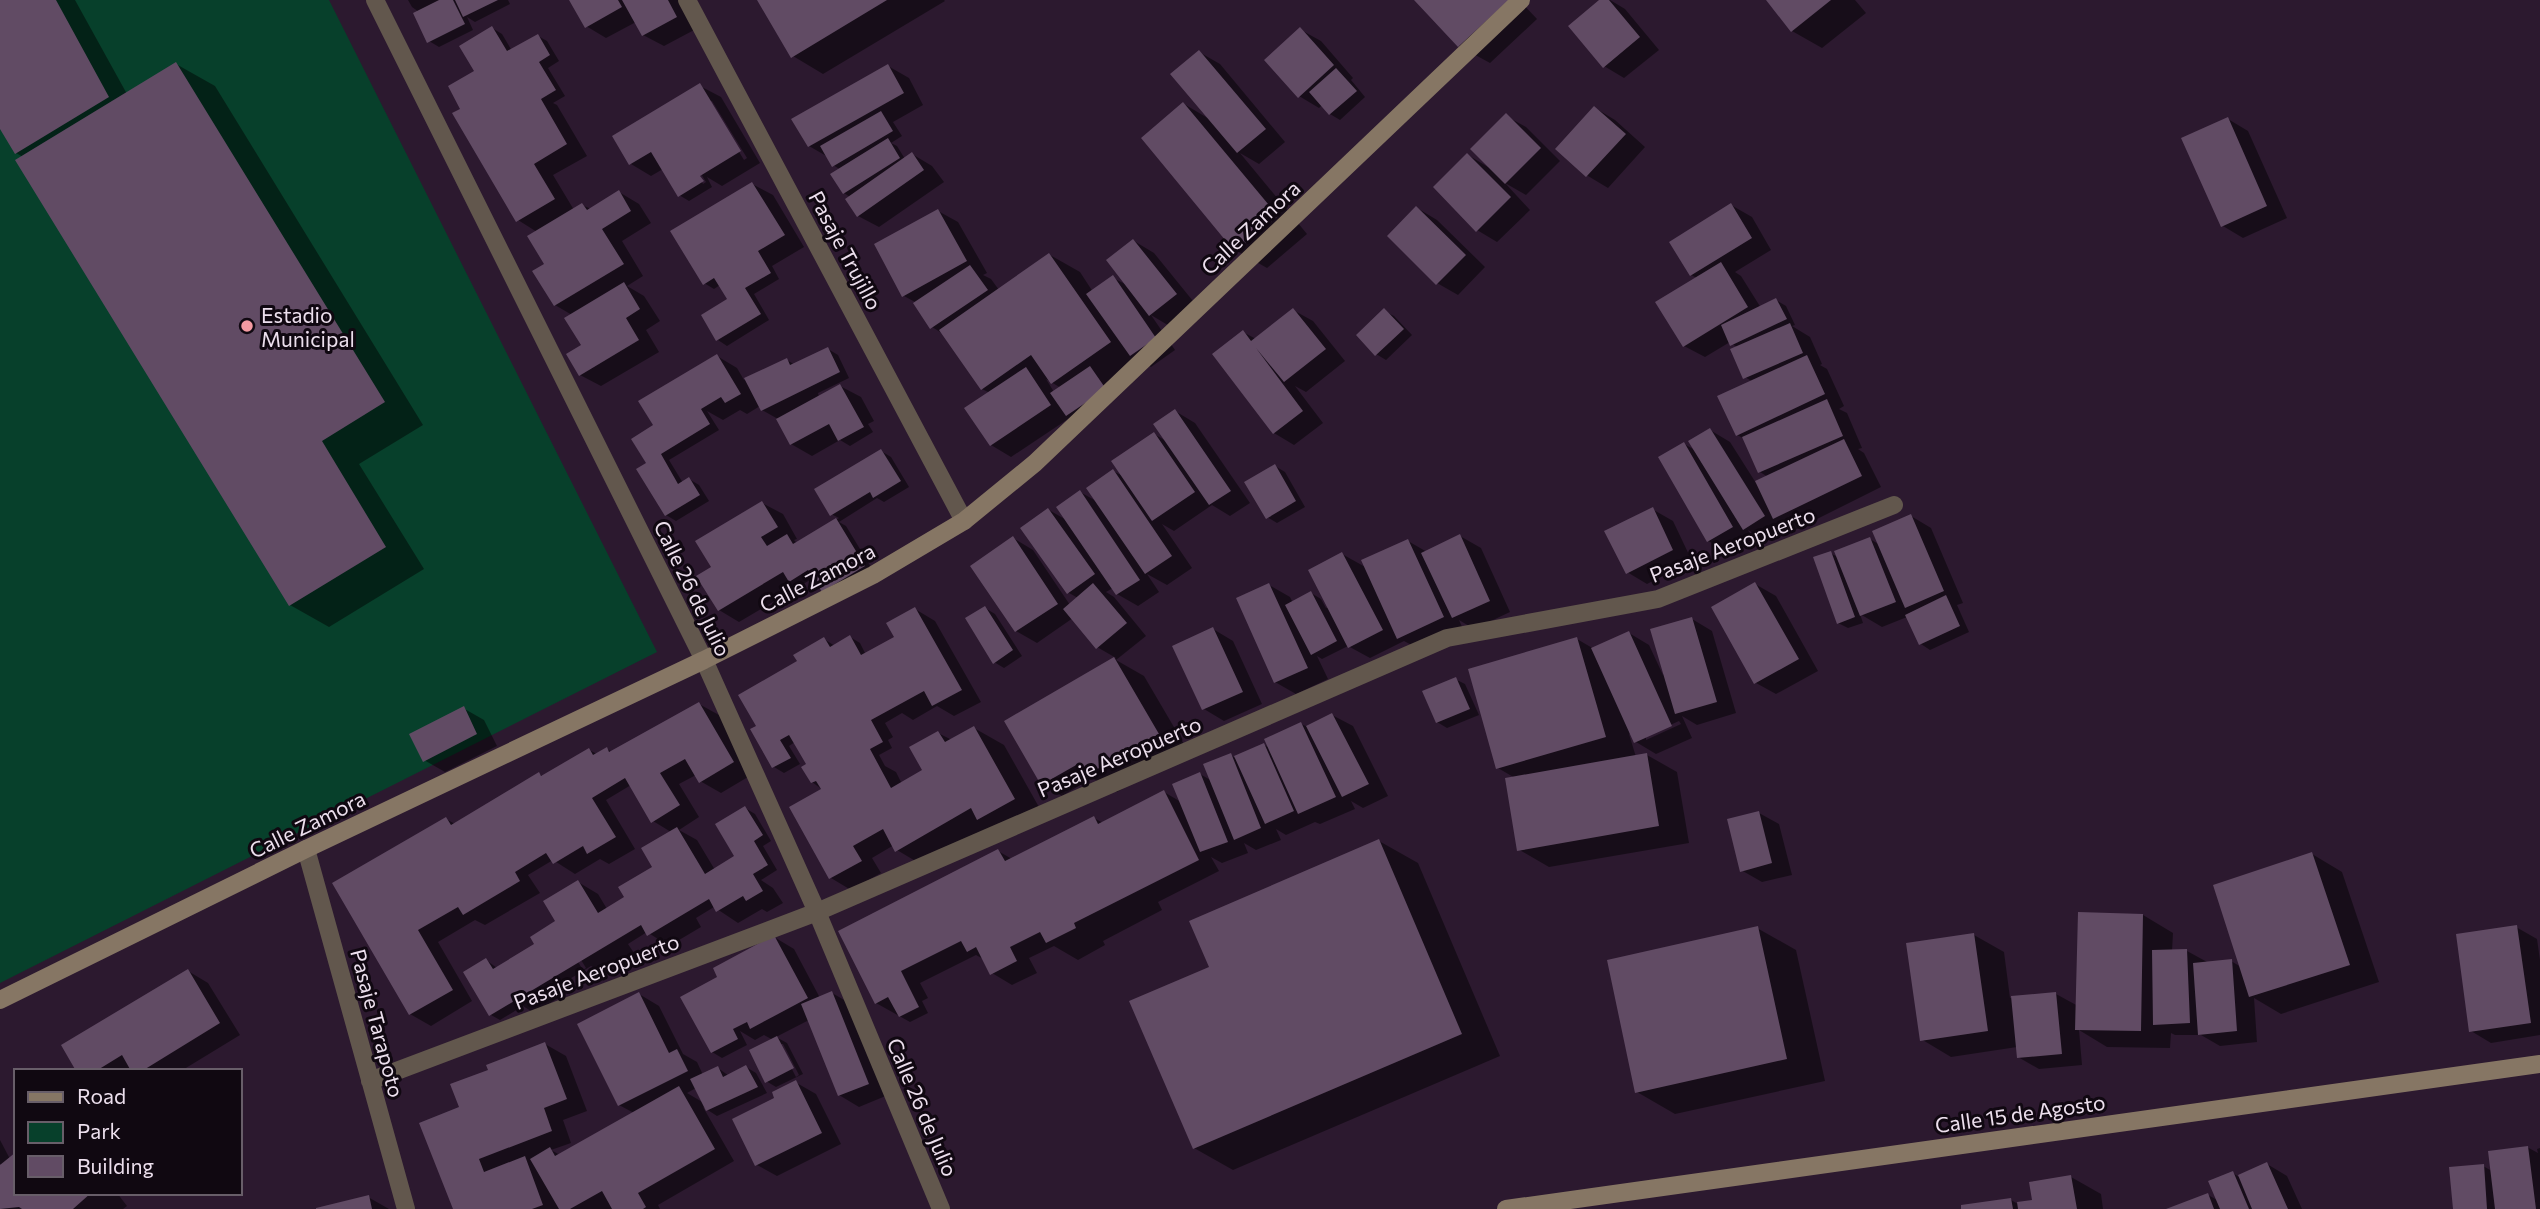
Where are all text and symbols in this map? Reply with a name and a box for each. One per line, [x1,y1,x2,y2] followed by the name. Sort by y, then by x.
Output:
[1195,175,1305,279] street label: Calle Zamora
[804,186,888,314] street label: Pasaje Trujillo
[261,302,355,351] place label: Estadio Municipal
[239,318,255,334] marker: Estadio Municipal
[1646,501,1818,587] street label: Pasaje Aeropuerto
[649,516,737,660] street label: Calle 26 de Julio
[755,537,879,617] street label: Calle Zamora
[1033,710,1205,802] street label: Pasaje Aeropuerto
[245,785,369,863] street label: Calle Zamora
[510,928,682,1014] street label: Pasaje Aeropuerto
[346,946,410,1100] street label: Pasaje Tarapoto
[883,1034,963,1180] street label: Calle 26 de Julio
[14,1069,242,1195] legend
[77,1083,126,1108] text: Road
[1933,1089,2107,1137] street label: Calle 15 de Agosto
[77,1118,121,1143] text: Park
[77,1153,154,1178] text: Building

